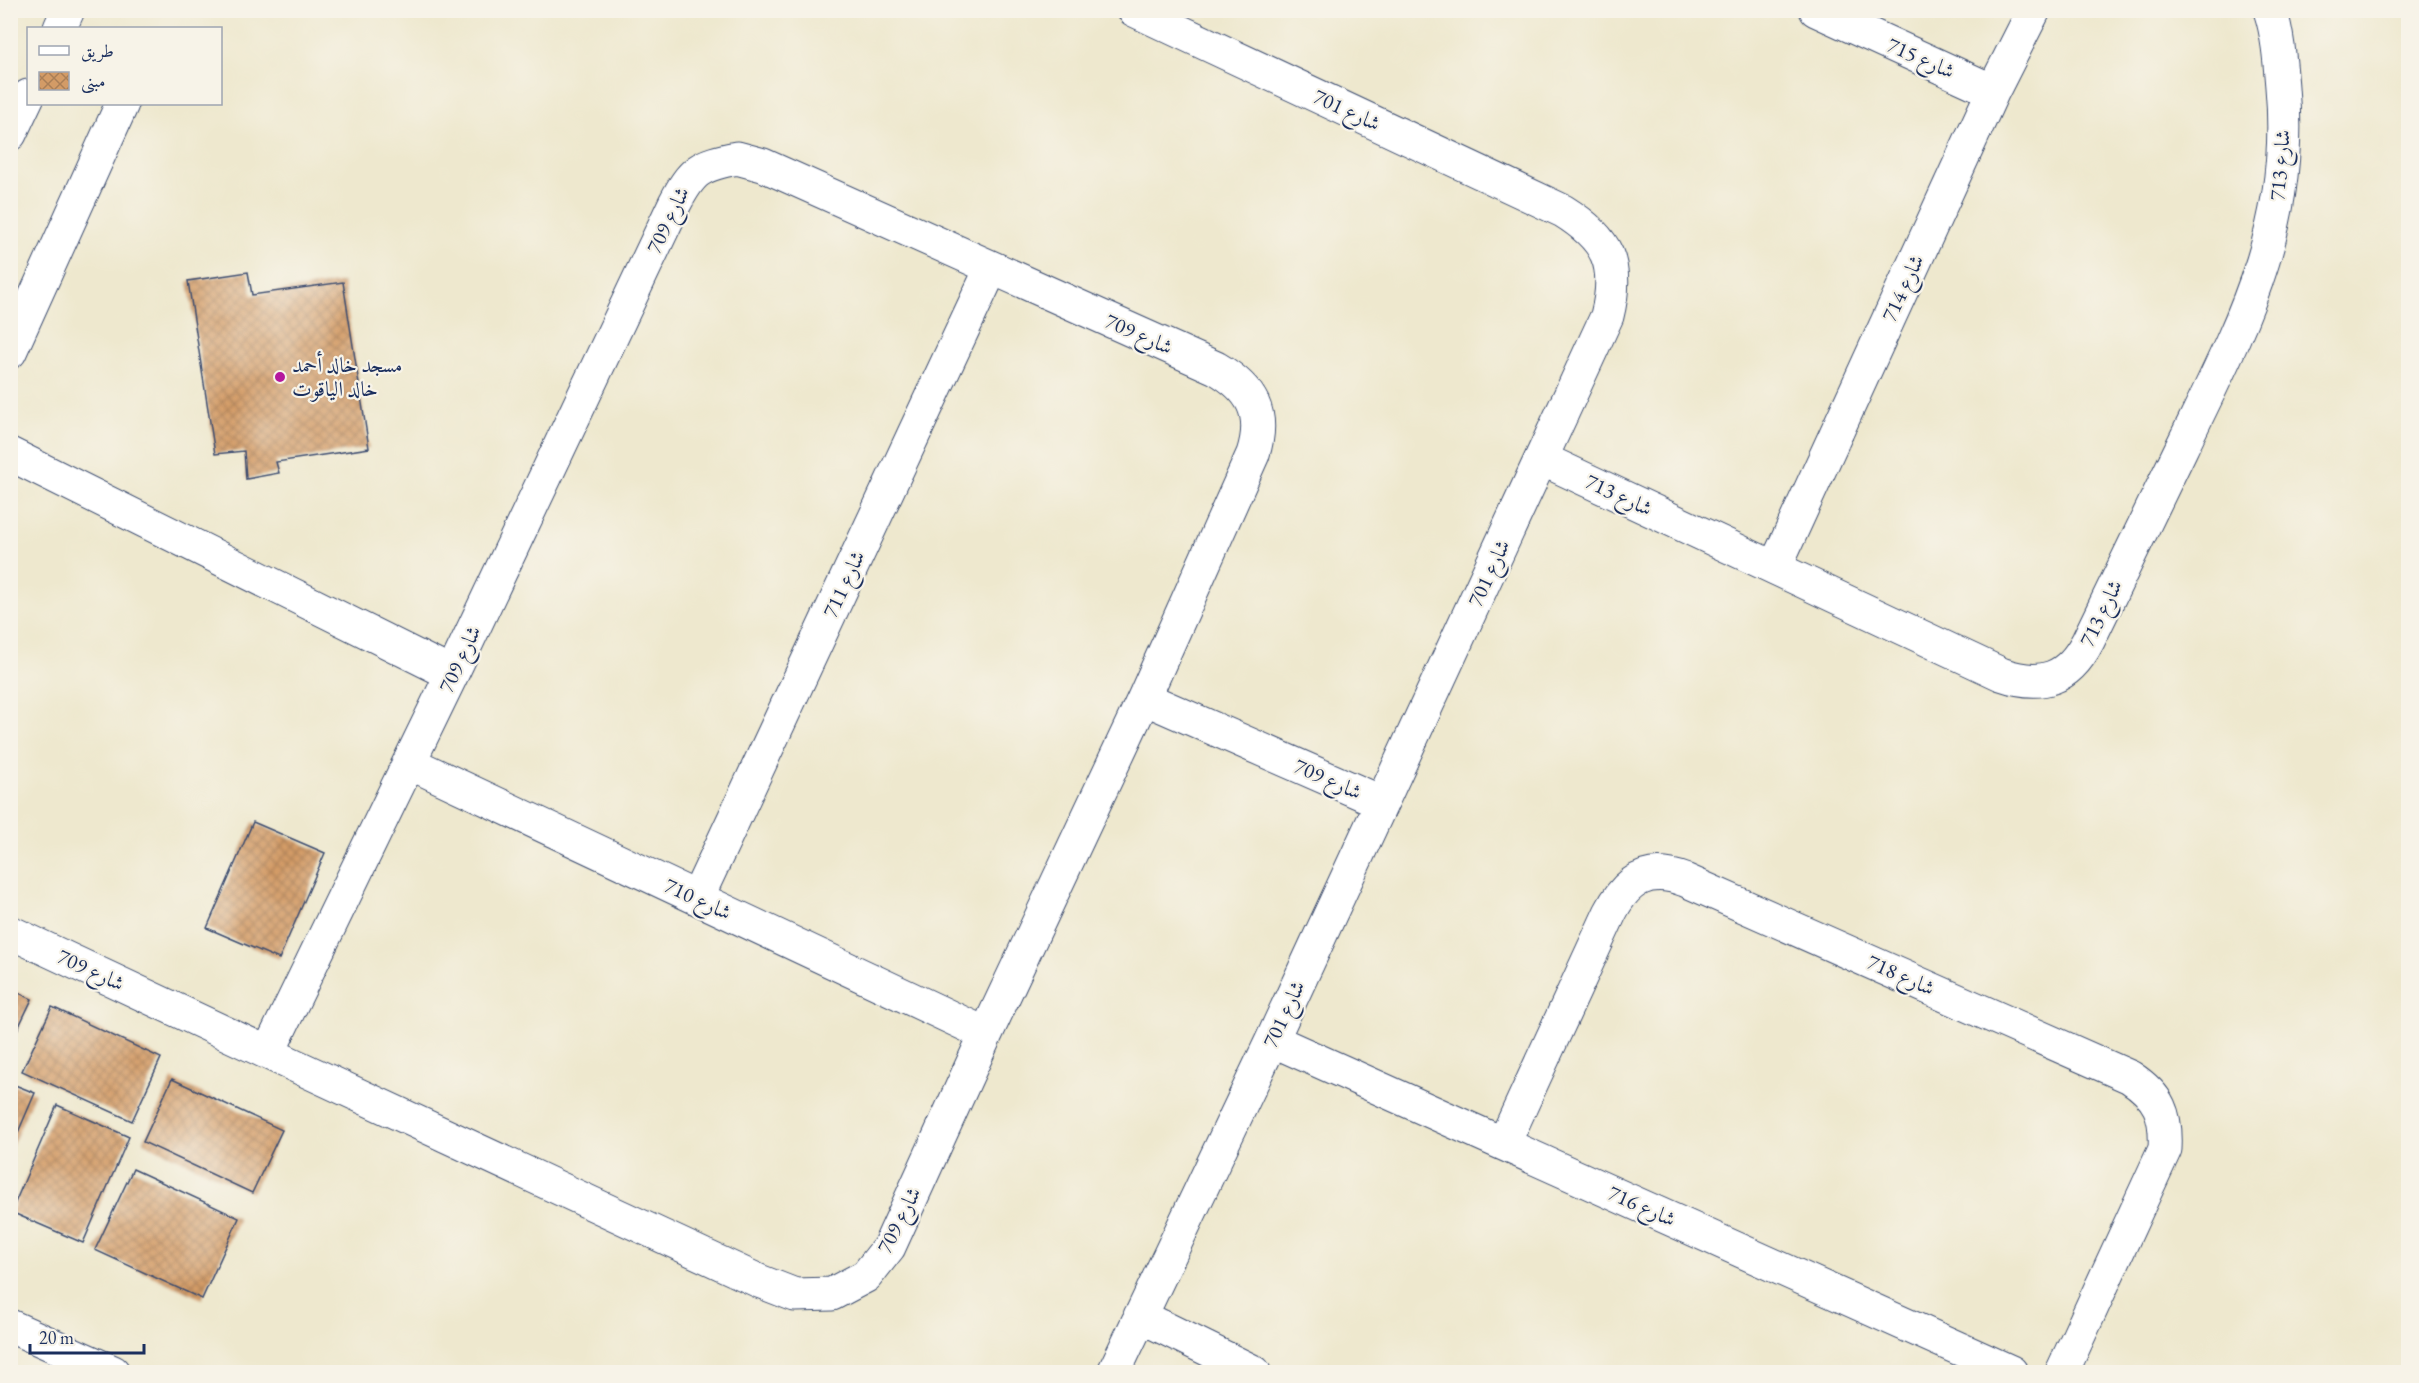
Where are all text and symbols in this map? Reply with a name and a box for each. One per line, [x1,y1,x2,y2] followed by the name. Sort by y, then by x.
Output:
[27,27,222,105] legend
[1881,31,1959,89] street label: شارع 715
[81,39,114,63] text: طريق
[81,69,106,94] text: مبنى
[1307,82,1385,141] street label: شارع 701
[2263,128,2301,202] street label: شارع 713
[640,182,700,260] street label: شارع 709
[1875,250,1934,328] street label: شارع 714
[1099,307,1177,365] street label: شارع 709
[292,350,402,402] place label: مسجد خالد أحمد خالد الياقوت
[273,370,287,384] marker: مسجد خالد أحمد خالد الياقوت
[1579,467,1657,526] street label: شارع 713
[1461,535,1520,613] street label: شارع 701
[816,546,875,624] street label: شارع 711
[2073,575,2133,653] street label: شارع 713
[432,621,491,699] street label: شارع 709
[1288,752,1366,810] street label: شارع 709
[658,871,736,930] street label: شارع 710
[51,942,129,1001] street label: شارع 709
[1861,948,1939,1006] street label: شارع 718
[1256,976,1315,1054] street label: شارع 701
[1602,1179,1680,1237] street label: شارع 716
[870,1182,931,1260] street label: شارع 709
[30,1317,144,1355] scale bar
[39,1326,74,1349] text: 20 m

